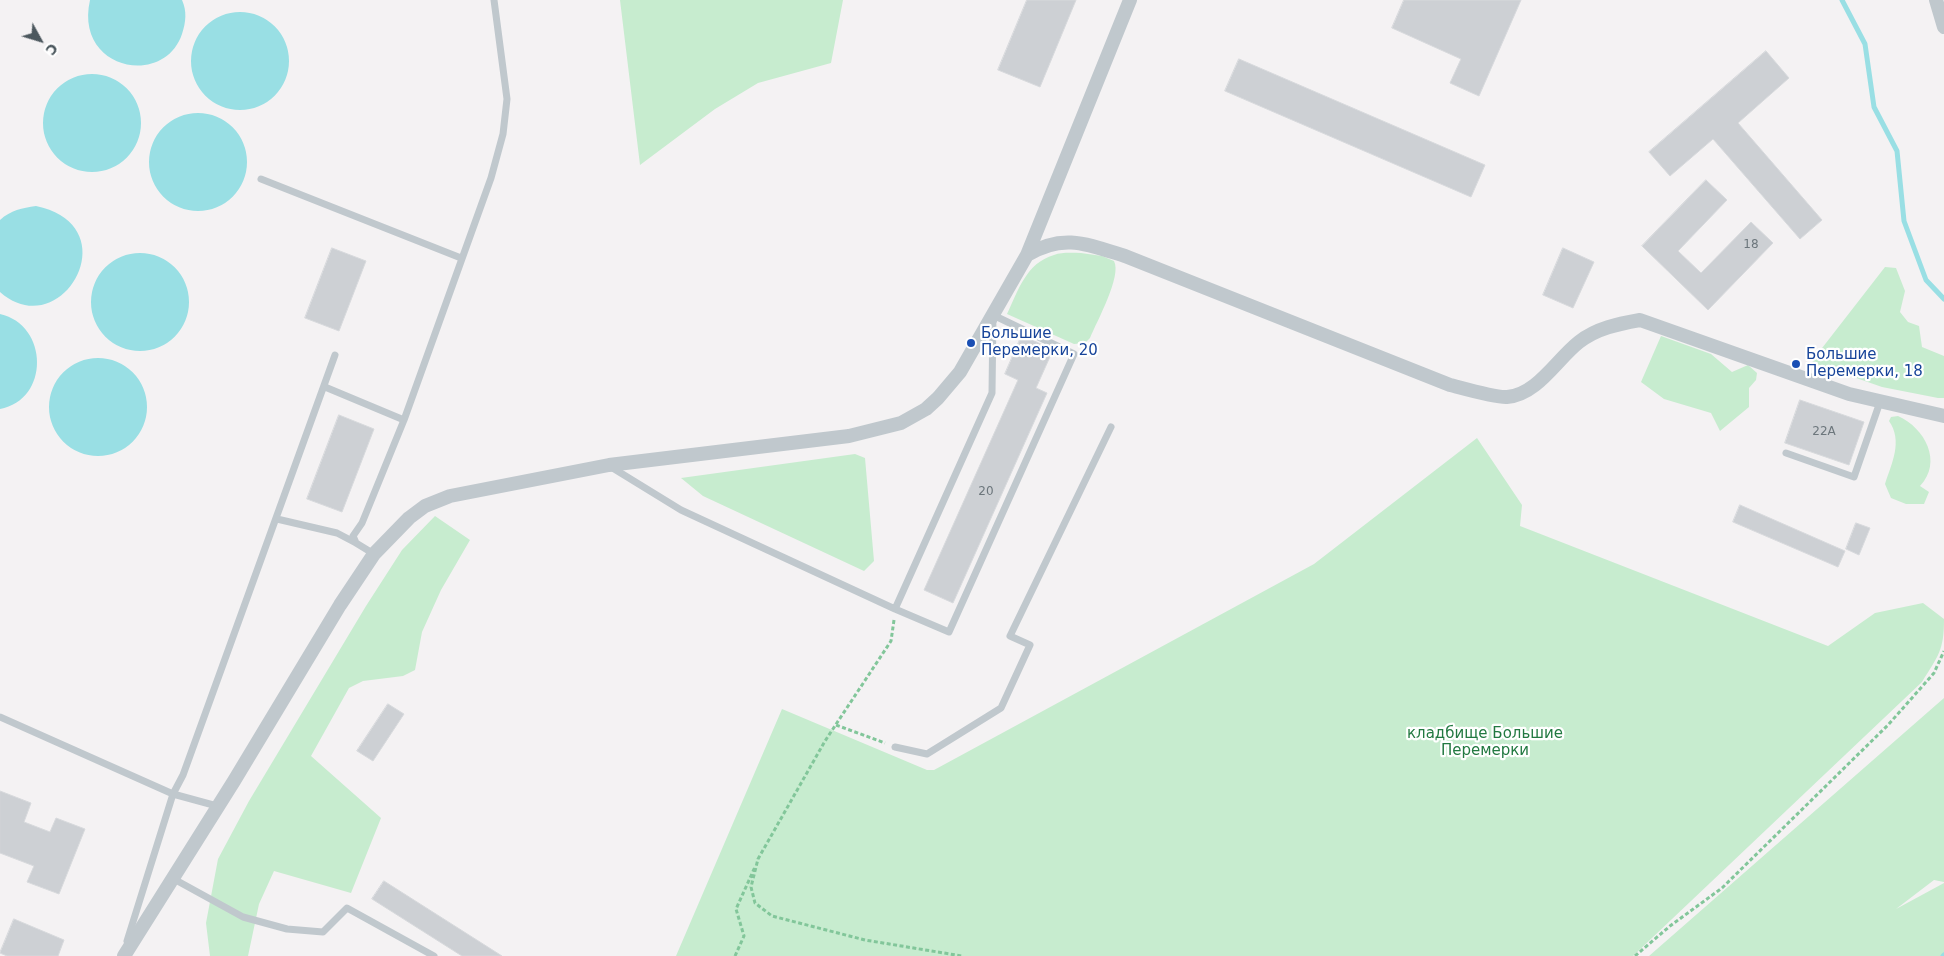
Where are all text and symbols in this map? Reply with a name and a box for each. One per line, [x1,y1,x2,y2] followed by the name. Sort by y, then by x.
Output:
[15,15,65,65] north arrow
[42,40,61,58] text: С
[1743,238,1759,252] house number: 18
[981,325,1098,360] place label: Большие Перемерки, 20
[965,337,977,349] marker: Большие Перемерки, 20
[1806,346,1923,381] place label: Большие Перемерки, 18
[1790,358,1802,370] marker: Большие Перемерки, 18
[1812,425,1836,439] house number: 22А
[978,485,994,499] house number: 20
[1407,725,1563,760] park label: кладбище Большие Перемерки

